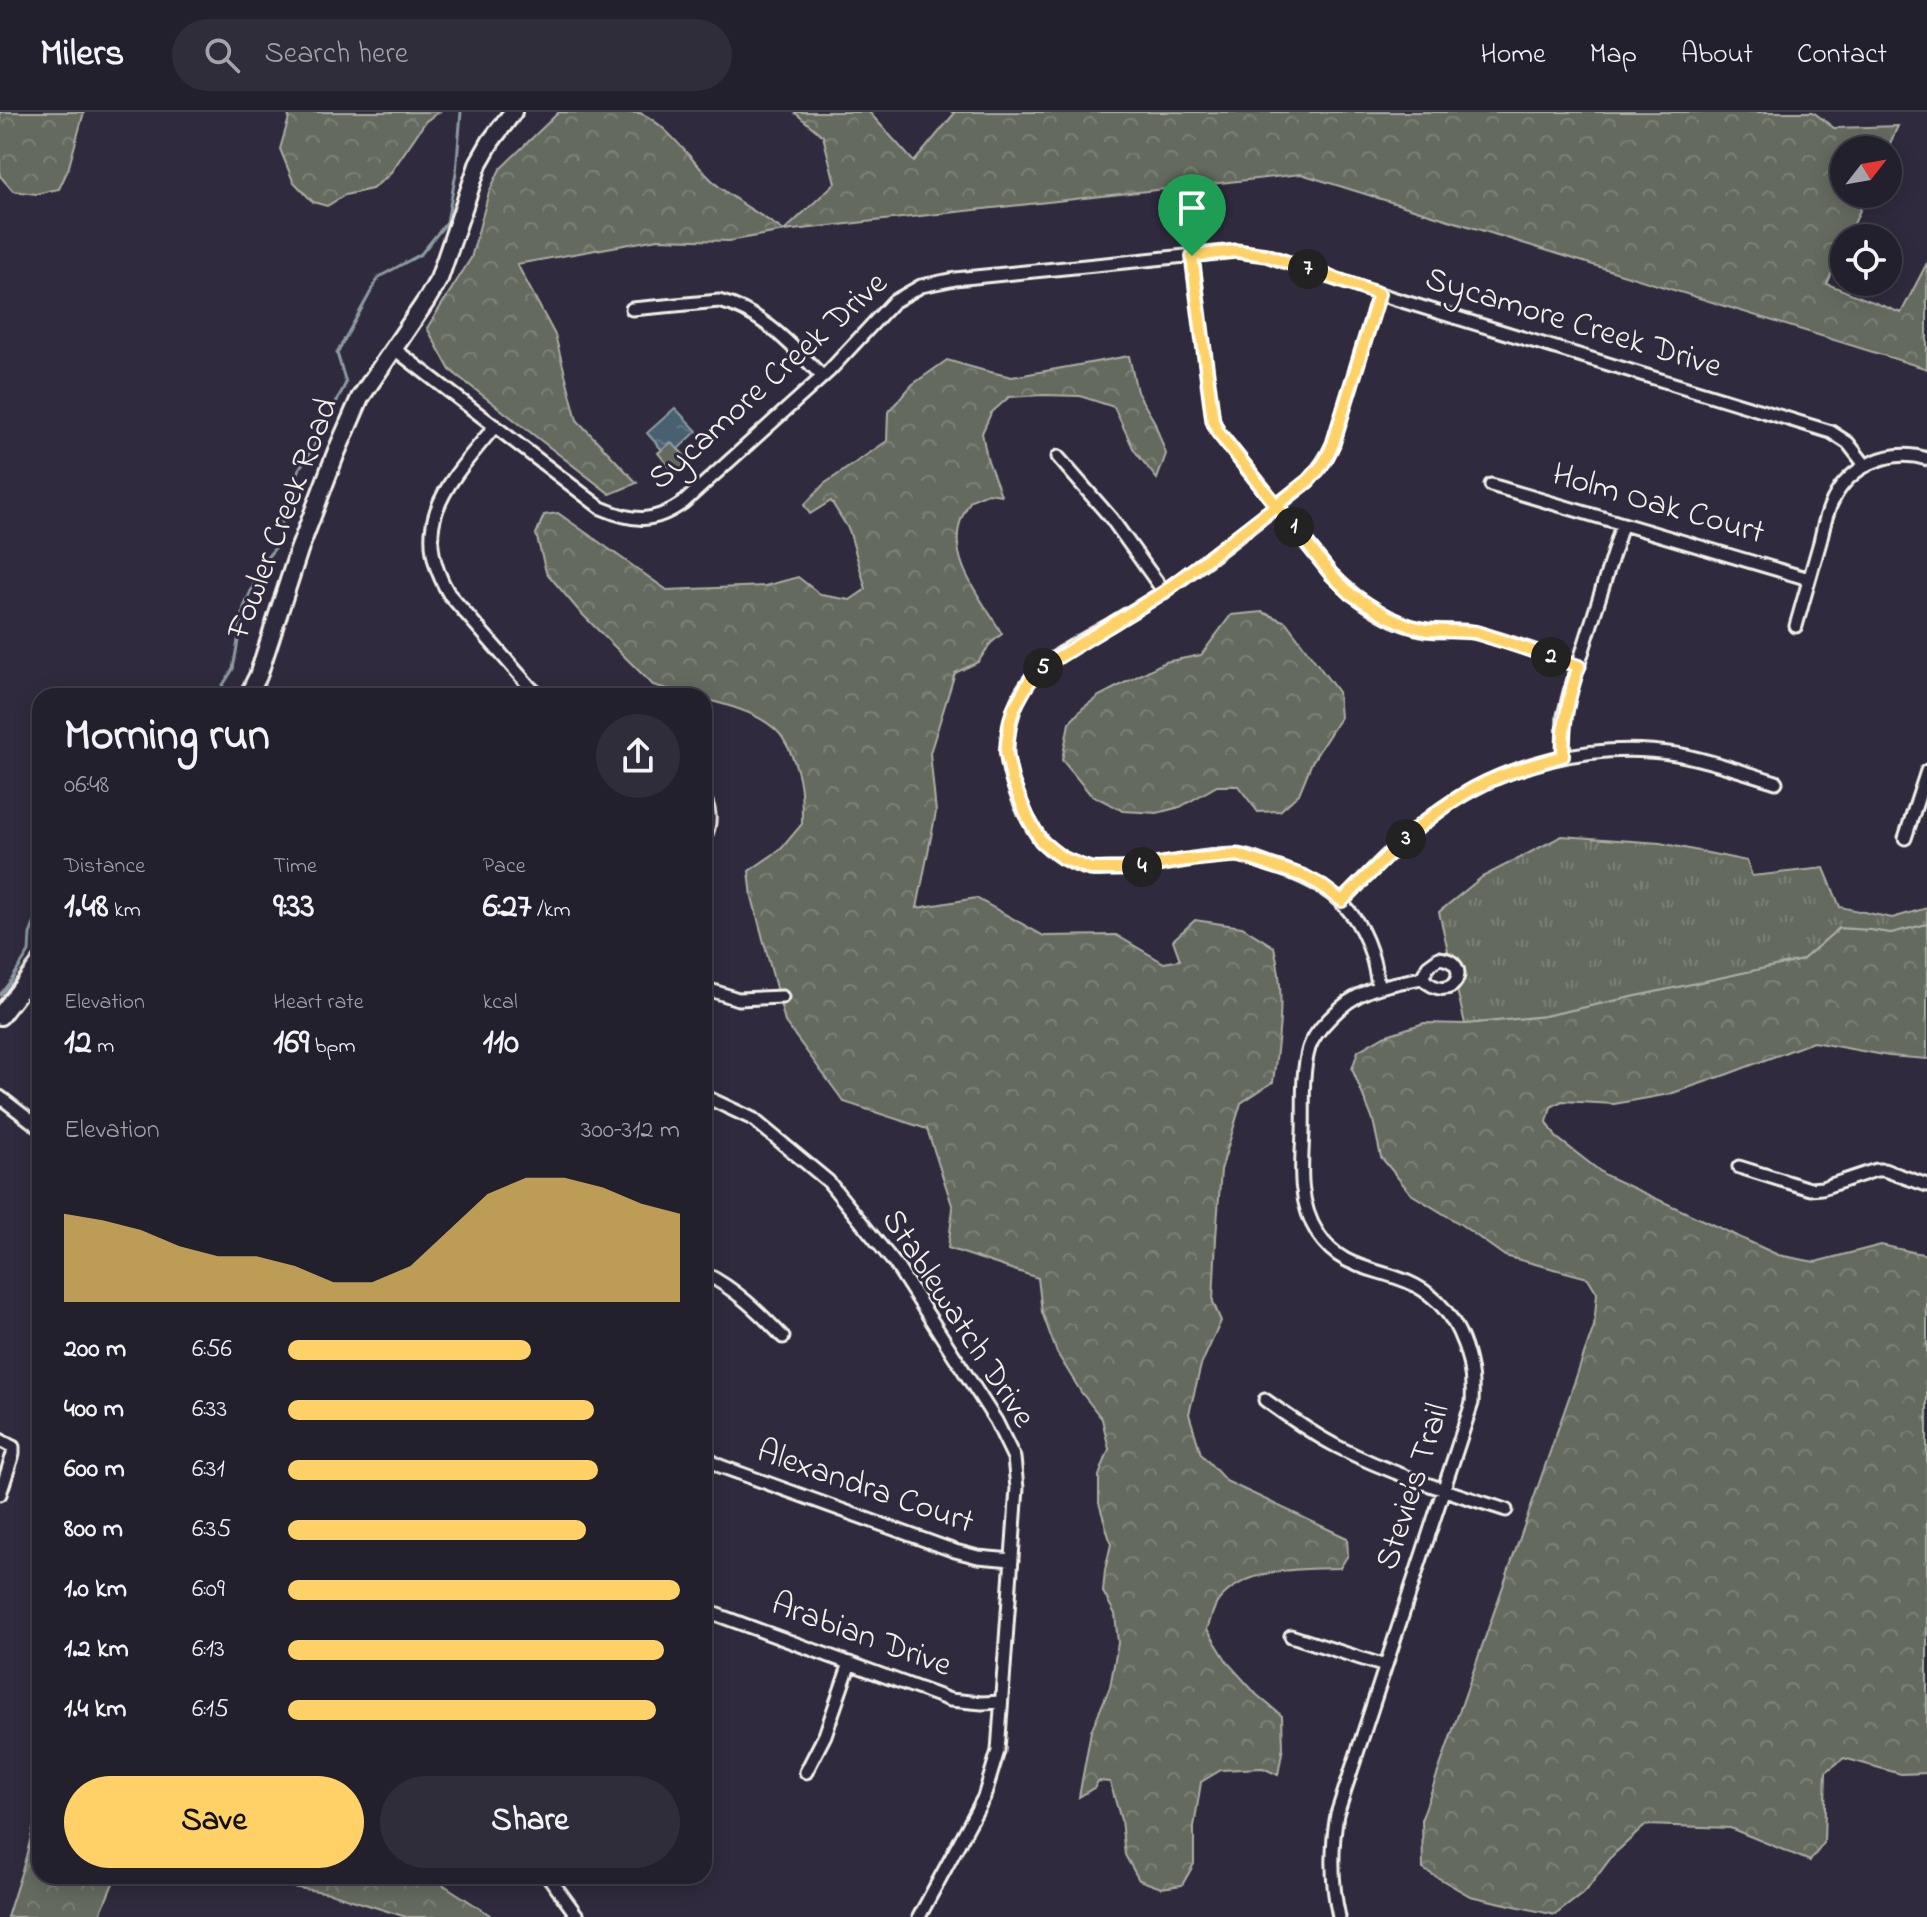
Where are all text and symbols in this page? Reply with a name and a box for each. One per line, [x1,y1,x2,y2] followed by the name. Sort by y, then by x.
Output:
[172,19,732,91] search box
[40,27,124,83] text: Milers
[200,33,244,77] icon: search
[264,33,408,77] text: Search here
[1480,35,1546,76] text: Home
[1590,35,1637,76] text: Map
[1681,35,1753,76] text: About
[1797,35,1887,76] text: Contact
[1830,136,1902,208] north arrow
[1830,136,1902,296] map controls
[1158,174,1226,256] pin
[1170,186,1214,230] icon: arrive
[1830,224,1902,296] button: locate
[1288,249,1328,289] pin: 7
[1303,253,1313,285] text: 7
[1419,255,1728,393] street label: Sycamore Creek Drive
[638,260,901,503] street label: Sycamore Creek Drive
[215,391,353,648] street label: Fowler Creek Road
[1546,451,1770,559] street label: Holm Oak Court
[1274,507,1314,547] pin: 1
[1291,511,1298,543] text: 1
[1531,637,1571,677] pin: 2
[1546,641,1556,673] text: 2
[1023,648,1063,688] pin: 5
[1037,652,1049,684] text: 5
[64,705,270,769] text: Morning run
[596,714,680,798] button: share
[64,767,109,805] text: 06:48
[1386,819,1426,859] pin: 3
[1401,823,1411,855] text: 3
[1122,847,1162,887] pin: 4
[64,851,145,883] text: Distance
[273,851,317,883] text: Time
[483,851,526,883] text: Pace
[1137,851,1147,883] text: 4
[64,883,109,933] text: 1.48
[273,883,315,933] text: 9:33
[483,883,531,933] text: 6:27
[109,895,141,927] text: km
[531,895,570,927] text: /km
[64,987,145,1019] text: Elevation
[273,987,364,1019] text: Heart rate
[483,987,518,1019] text: kcal
[64,1019,92,1069] text: 12
[273,1019,309,1069] text: 169
[483,1019,519,1069] text: 110
[92,1031,114,1063] text: m
[309,1031,356,1063] text: bpm
[64,1112,160,1150] text: Elevation
[581,1112,680,1150] text: 300–312 m
[867,1200,1047,1439] street label: Stablewatch Drive
[64,1331,126,1369] text: 200 m
[192,1331,232,1369] text: 6:56
[64,1391,124,1429] text: 400 m
[192,1391,227,1429] text: 6:33
[1364,1397,1464,1577] street label: Stevie’s Trail
[750,1428,980,1548] street label: Alexandra Court
[64,1451,125,1489] text: 600 m
[192,1451,225,1489] text: 6:31
[64,1511,123,1549] text: 800 m
[192,1511,231,1549] text: 6:35
[64,1571,127,1609] text: 1.0 km
[192,1571,225,1609] text: 6:09
[764,1580,959,1692] street label: Arabian Drive
[64,1631,129,1669] text: 1.2 km
[192,1631,225,1669] text: 6:13
[64,1691,126,1729] text: 1.4 km
[192,1691,229,1729] text: 6:15
[64,1776,364,1868] button: Save
[380,1776,680,1868] button: Share

